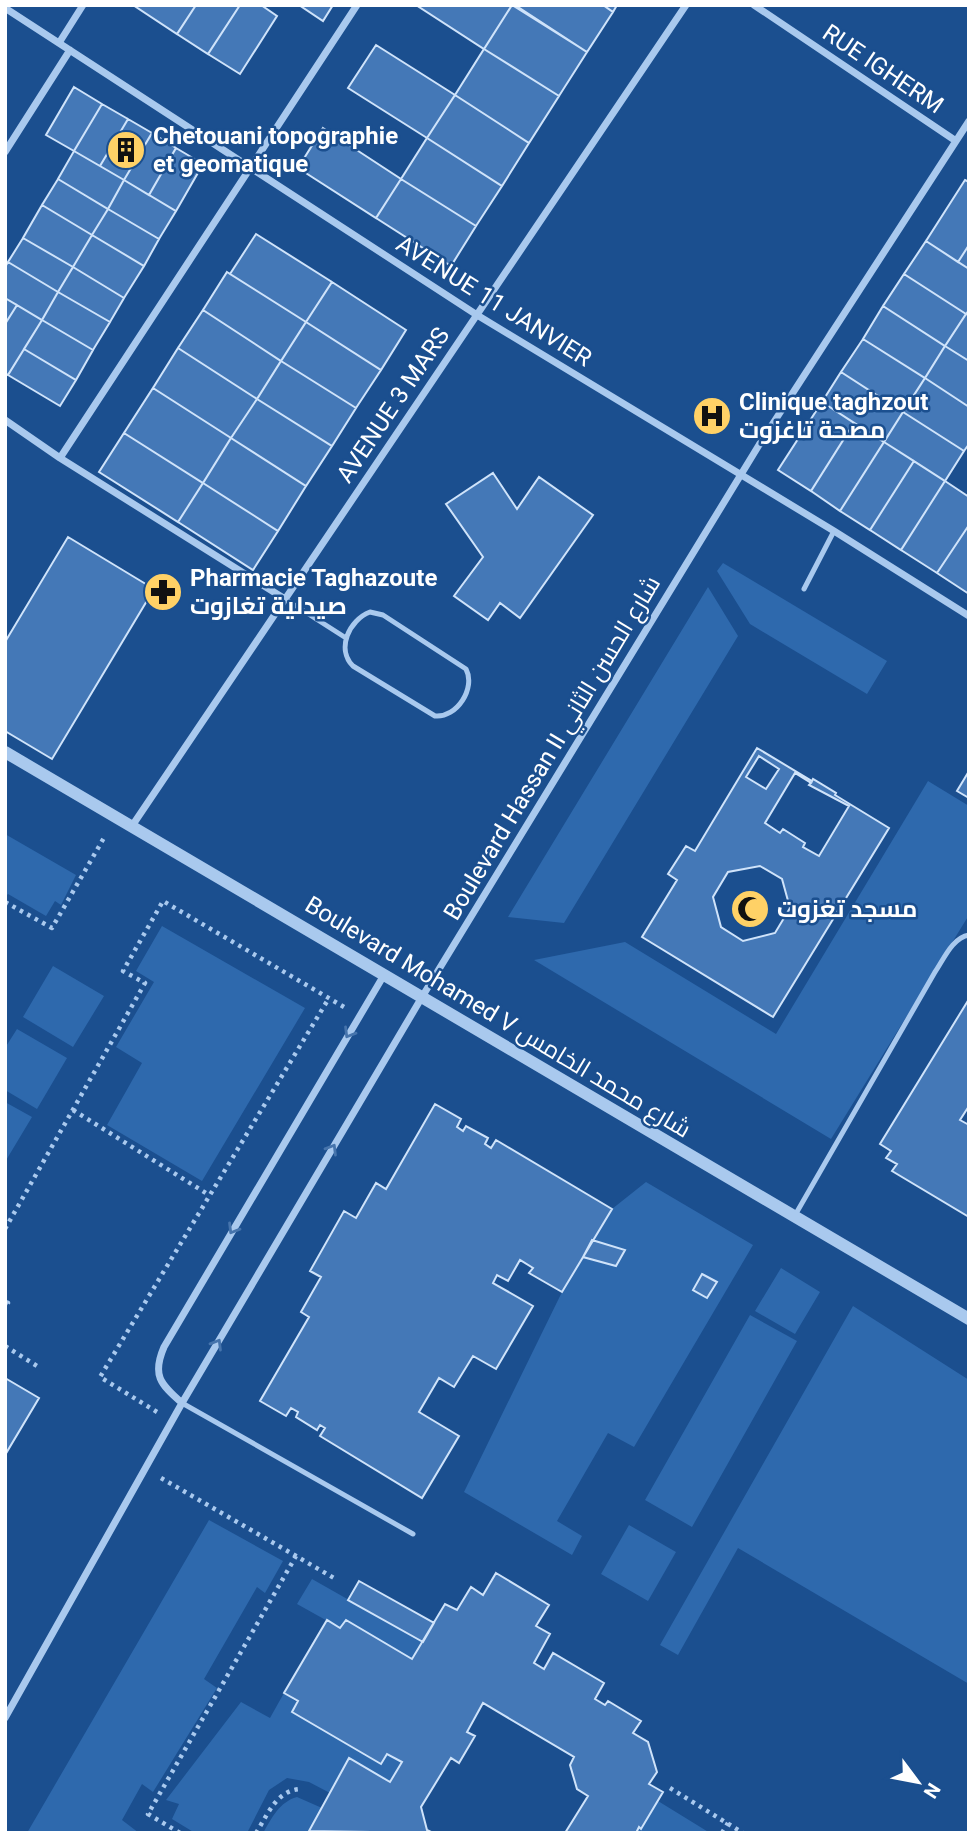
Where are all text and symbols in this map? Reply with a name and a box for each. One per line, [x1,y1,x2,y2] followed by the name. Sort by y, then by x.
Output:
[817,18,949,120] street label: RUE IGHERM
[153,122,398,178] place label: Chetouani topographie et geomatique
[105,129,147,171] building icon: Chetouani topographie et geomatique
[391,230,597,373] street label: AVENUE 11 JANVIER
[331,322,455,488] street label: AVENUE 3 MARS
[739,388,928,444] place label: Clinique taghzout مصحة تاغزوت
[691,395,733,437] hospital icon: Clinique taghzout مصحة تاغزوت
[190,564,437,620] place label: Pharmacie Taghazoute صيدلية تغازوت
[142,571,184,613] pharmacy icon: Pharmacie Taghazoute صيدلية تغازوت
[438,571,670,928] street label: Boulevard Hassan II شارع الحسن الثاني
[729,888,771,930] mosque icon: مسجد تغزوت
[299,890,696,1145] street label: Boulevard Mohamed V شارع محمد الخامس
[777,895,917,923] place label: مسجد تغزوت
[344,1026,357,1039] one-way arrow
[324,1143,337,1156] one-way arrow
[228,1222,241,1235] one-way arrow
[208,1339,221,1352] one-way arrow
[883,1747,953,1817] north arrow
[919,1779,945,1803] text: N

